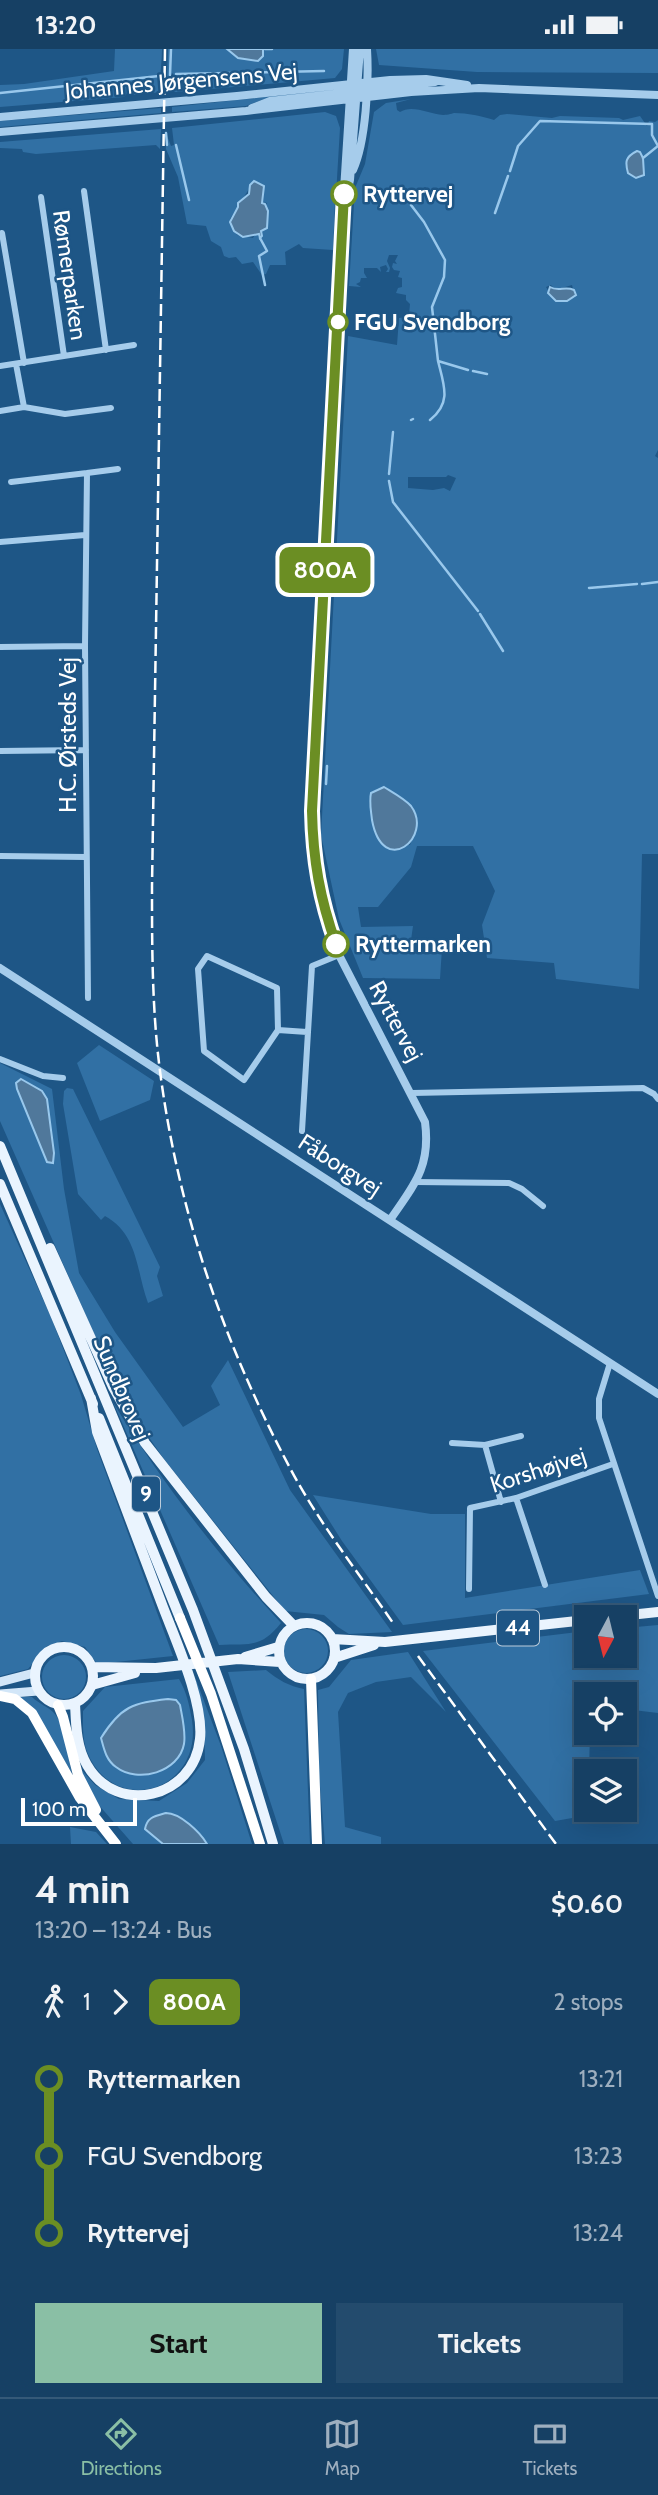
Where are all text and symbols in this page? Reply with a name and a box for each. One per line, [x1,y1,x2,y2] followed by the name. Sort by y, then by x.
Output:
[35,9,97,41] text: 13:20
[63,57,299,105] street label: Johannes Jørgensens Vej
[363,180,453,208] place label: Ryttervej
[331,181,357,207] marker: Ryttervej
[47,208,93,342] street label: Rømerparken
[354,308,511,336] place label: FGU Svendborg
[328,312,348,332] marker: FGU Svendborg
[276,547,374,593] line badge: 800A
[293,555,357,584] text: 800A
[54,657,82,813] street label: H.C. Ørsteds Vej
[355,930,491,958] place label: Ryttermarken
[323,931,349,957] marker: Ryttermarken
[363,976,429,1066] street label: Ryttervej
[293,1128,387,1202] street label: Fåborgvej
[87,1331,157,1445] street label: Sundbrovej
[486,1441,590,1499] street label: Korshøjvej
[132,1477,160,1511] road number: 9
[574,1605,637,1668] north arrow
[574,1605,637,1822] map controls
[497,1611,539,1645] road number: 44
[574,1682,637,1745] button: locate
[574,1759,637,1822] button: layers
[21,1795,136,1827] scale bar
[32,1798,86,1821] text: 100 m
[35,1866,130,1913] text: 4 min
[551,1888,623,1920] text: $0.60
[35,1916,212,1944] text: 13:20 – 13:24 · Bus
[35,1983,73,2021] icon: walk
[101,1983,139,2021] icon: forward
[163,1987,226,2016] text: 800A
[83,1988,91,2016] text: 1
[554,1988,623,2016] text: 2 stops
[87,2063,241,2095] text: Ryttermarken
[579,2065,623,2093] text: 13:21
[87,2140,262,2172] text: FGU Svendborg
[574,2142,623,2170] text: 13:23
[87,2217,189,2249] text: Ryttervej
[573,2219,623,2247] text: 13:24
[35,2303,322,2383] button: Start
[336,2303,623,2383] button: Tickets
[81,2415,162,2480] tab: Directions
[323,2415,361,2480] tab: Map
[523,2415,577,2480] tab: Tickets

